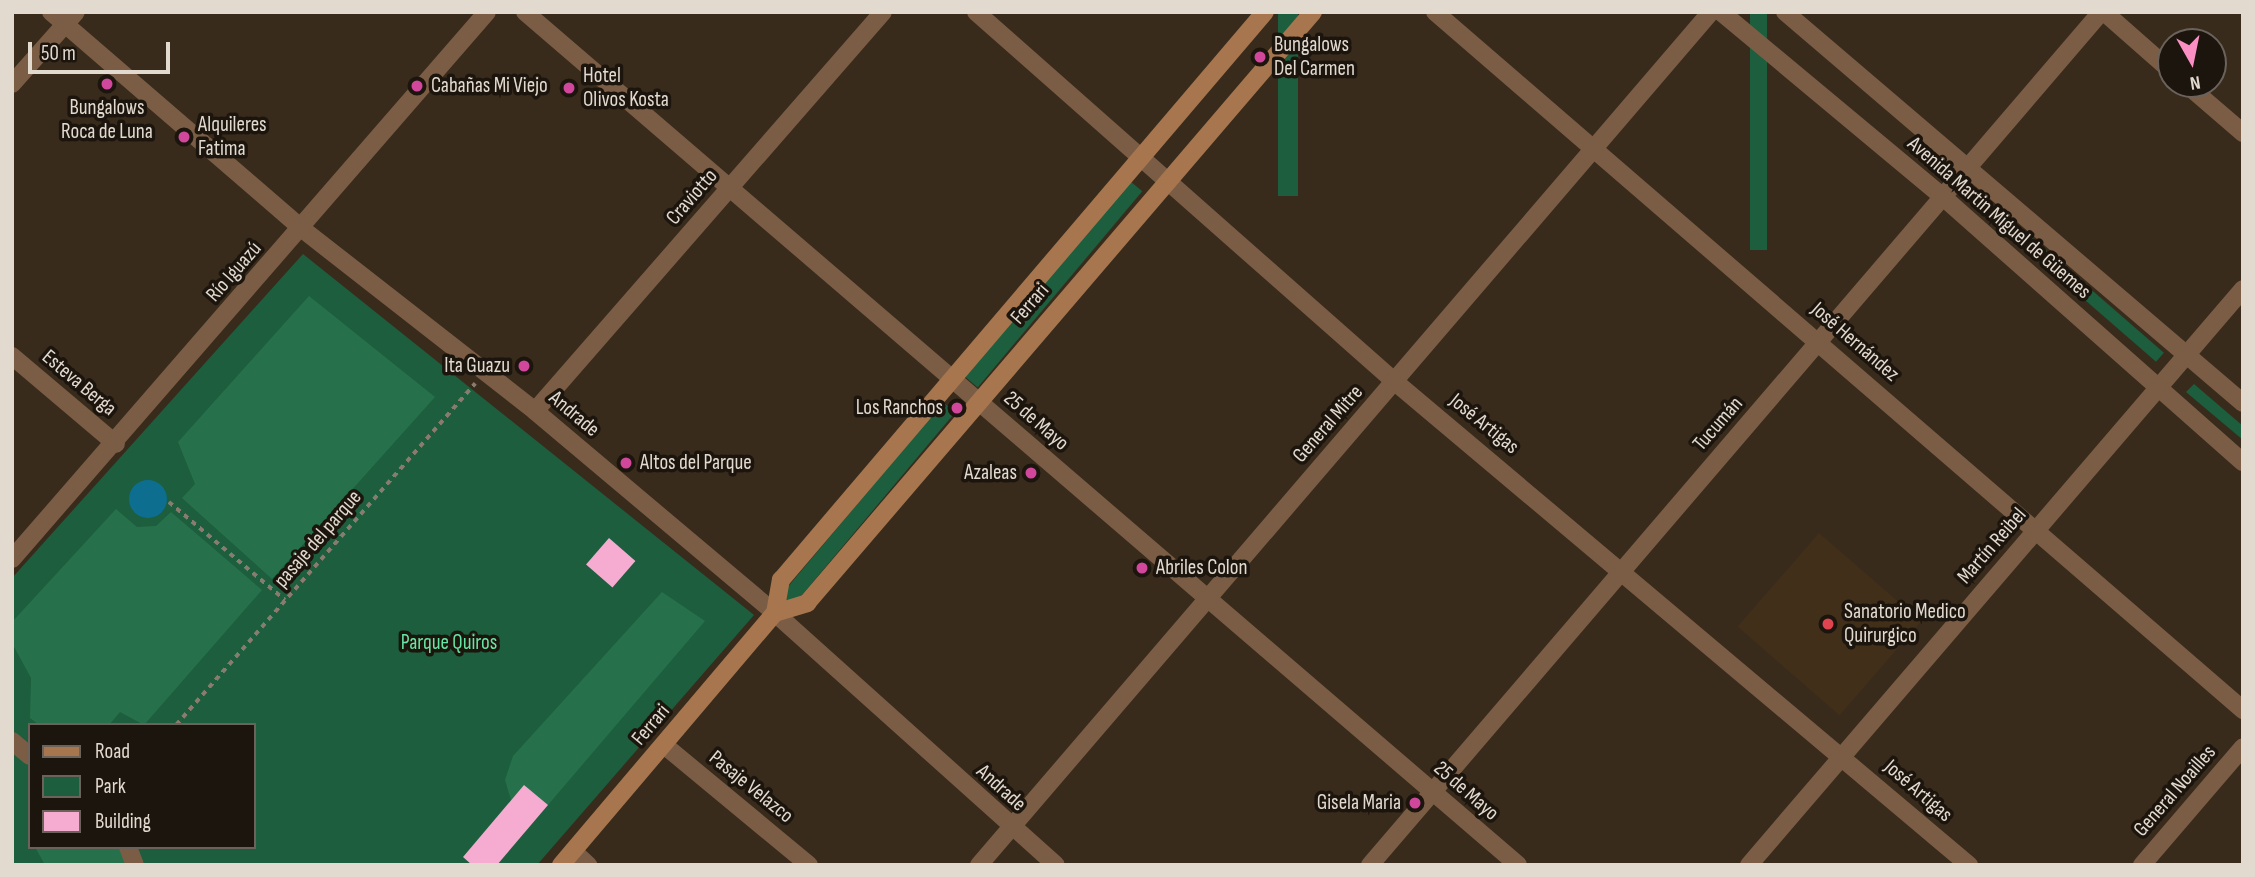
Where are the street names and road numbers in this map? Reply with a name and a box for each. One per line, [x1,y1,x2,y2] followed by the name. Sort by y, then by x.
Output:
[1902,132,2096,304] street label: Avenida Martin Miguel de Güemes
[661,164,723,230] street label: Craviotto
[201,237,267,307] street label: Río Iguazú
[1005,278,1055,330] street label: Ferrari
[1806,297,1904,387] street label: José Hernández
[37,345,121,421] street label: Esteva Berga
[1288,380,1368,468] street label: General Mitre
[544,386,604,442] street label: Andrade
[998,386,1074,456] street label: 25 de Mayo
[1444,388,1524,460] street label: José Artigas
[1688,392,1748,456] street label: Tucumán
[269,485,367,593] street label: pasaje del parque
[1952,503,2032,589] street label: Martín Reibel
[627,699,675,751] street label: Ferrari
[2129,740,2221,842] street label: General Noailles
[704,745,798,829] street label: Pasaje Velazco
[1879,755,1957,827] street label: José Artigas
[1428,756,1504,826] street label: 25 de Mayo
[971,759,1031,817] street label: Andrade

